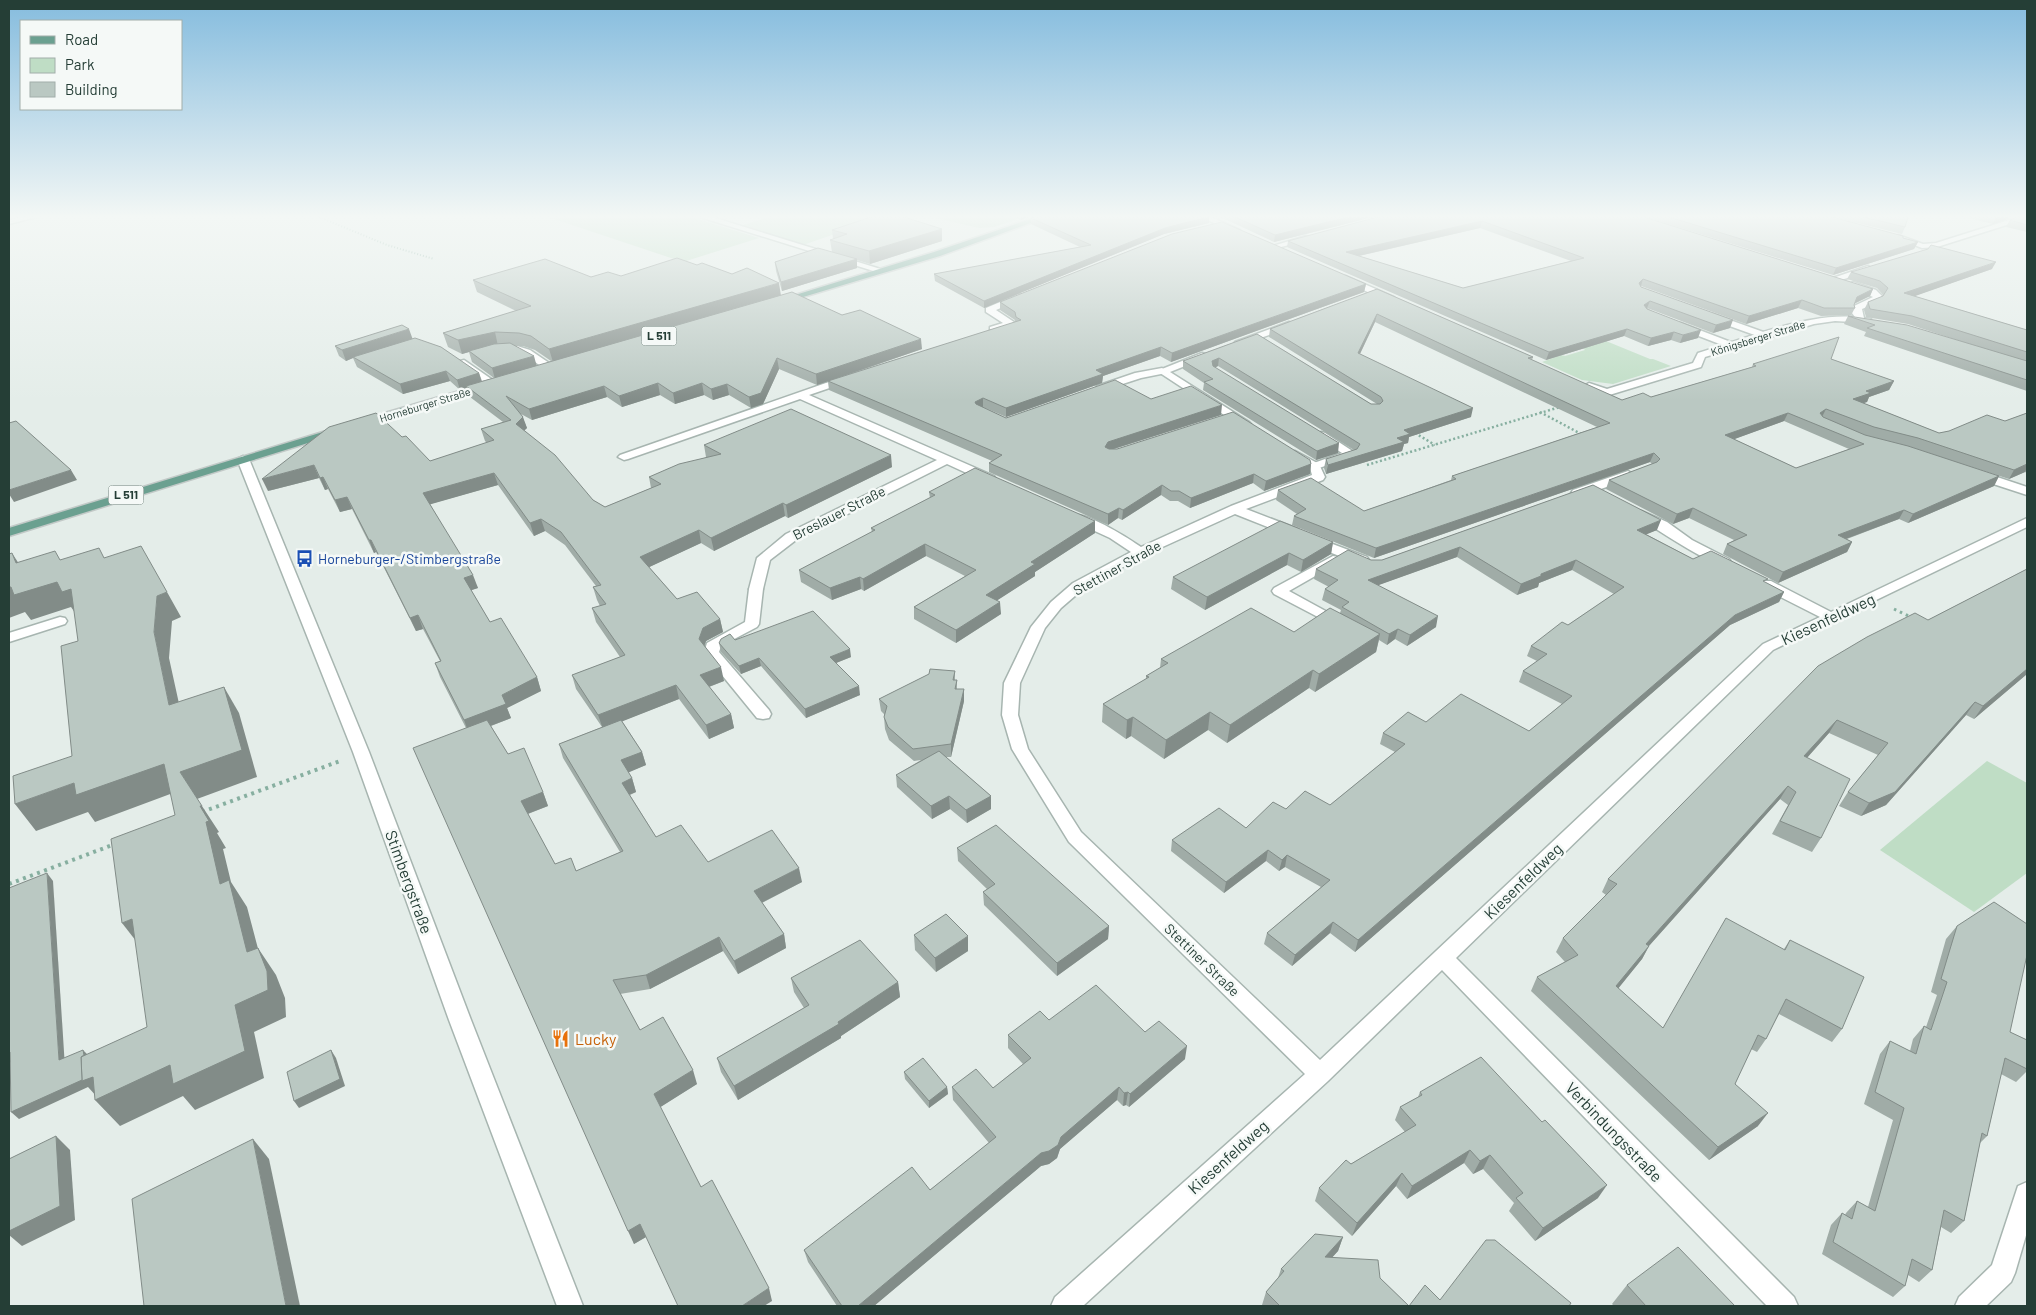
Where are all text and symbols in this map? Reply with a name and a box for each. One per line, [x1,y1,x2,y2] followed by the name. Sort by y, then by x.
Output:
[20,20,182,110] legend
[65,30,98,48] text: Road
[65,55,95,73] text: Park
[65,80,118,98] text: Building
[1709,317,1807,358] street label: Königsberger Straße
[642,326,676,346] road number: L 511
[378,384,472,425] street label: Horneburger Straße
[790,482,888,543] street label: Breslauer Straße
[108,486,144,504] road number: L 511
[1070,536,1164,599] street label: Stettiner Straße
[294,549,314,569] bus stop icon: Horneburger-/Stimbergstraße
[318,550,501,567] place label: Horneburger-/Stimbergstraße
[1778,589,1878,649] street label: Kiesenfeldweg
[382,828,437,936] street label: Stimbergstraße
[1480,839,1566,923] street label: Kiesenfeldweg
[1161,920,1243,1000] street label: Stettiner Straße
[551,1029,571,1049] restaurant icon: Lucky
[575,1029,617,1048] place label: Lucky
[1562,1078,1667,1185] street label: Verbindungsstraße
[1184,1116,1272,1198] street label: Kiesenfeldweg

